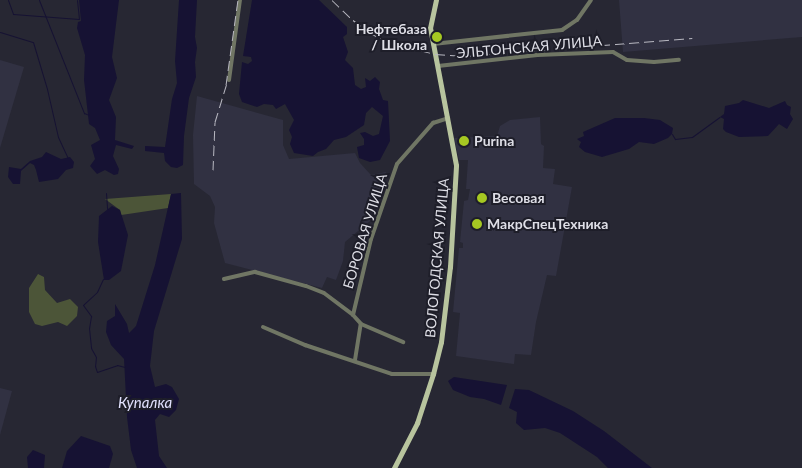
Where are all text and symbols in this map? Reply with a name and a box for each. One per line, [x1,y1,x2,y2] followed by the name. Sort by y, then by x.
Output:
[356,21,427,54] place label: Нефтебаза / Школа
[431,31,443,43] marker: Нефтебаза / Школа
[455,32,603,62] street label: ЭЛЬТОНСКАЯ УЛИЦА
[474,133,514,149] place label: Purina
[458,135,470,147] marker: Purina
[339,171,391,291] street label: БОРОВАЯ УЛИЦА
[422,177,452,339] street label: ВОЛОГОДСКАЯ УЛИЦА
[492,190,544,206] place label: Весовая
[476,192,488,204] marker: Весовая
[487,216,608,232] place label: МакрСпецТехника
[471,218,483,230] marker: МакрСпецТехника
[118,394,172,412] water label: Купалка

